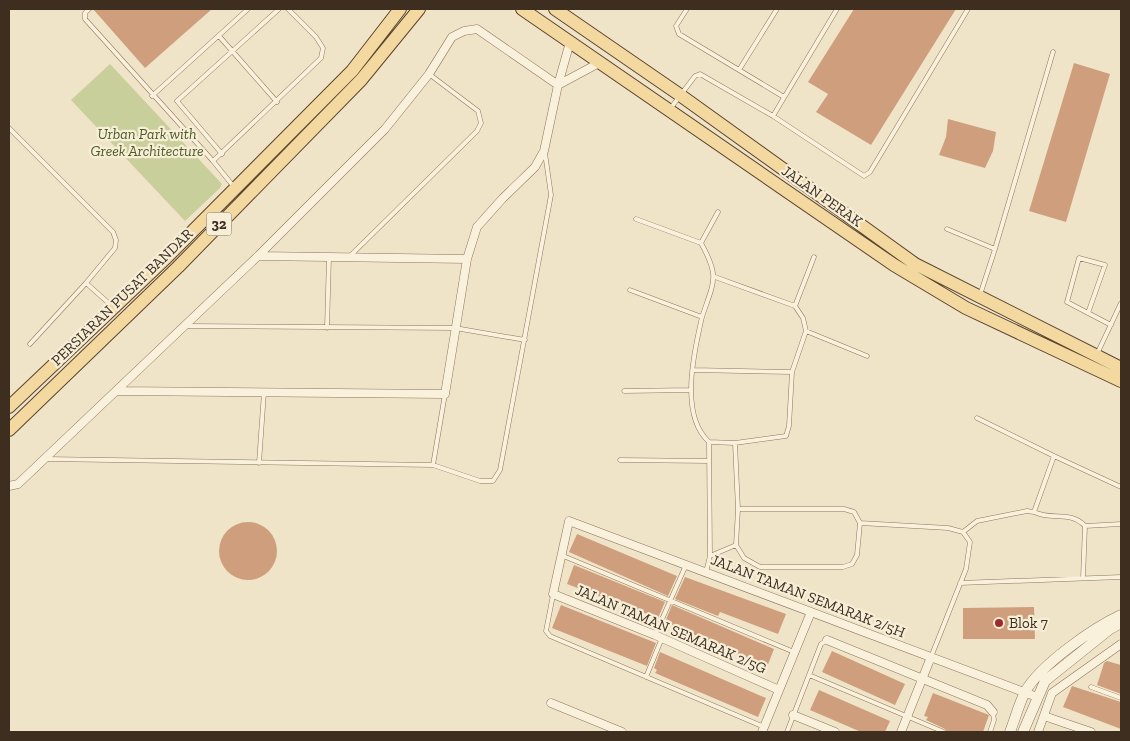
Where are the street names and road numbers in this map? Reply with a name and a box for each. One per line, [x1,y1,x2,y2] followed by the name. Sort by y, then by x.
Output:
[778,162,866,231] street label: JALAN PERAK
[206,212,232,235] road number: 32
[48,224,197,369] street label: PERSIARAN PUSAT BANDAR
[708,551,908,641] street label: JALAN TAMAN SEMARAK 2/5H
[573,580,769,678] street label: JALAN TAMAN SEMARAK 2/5G

